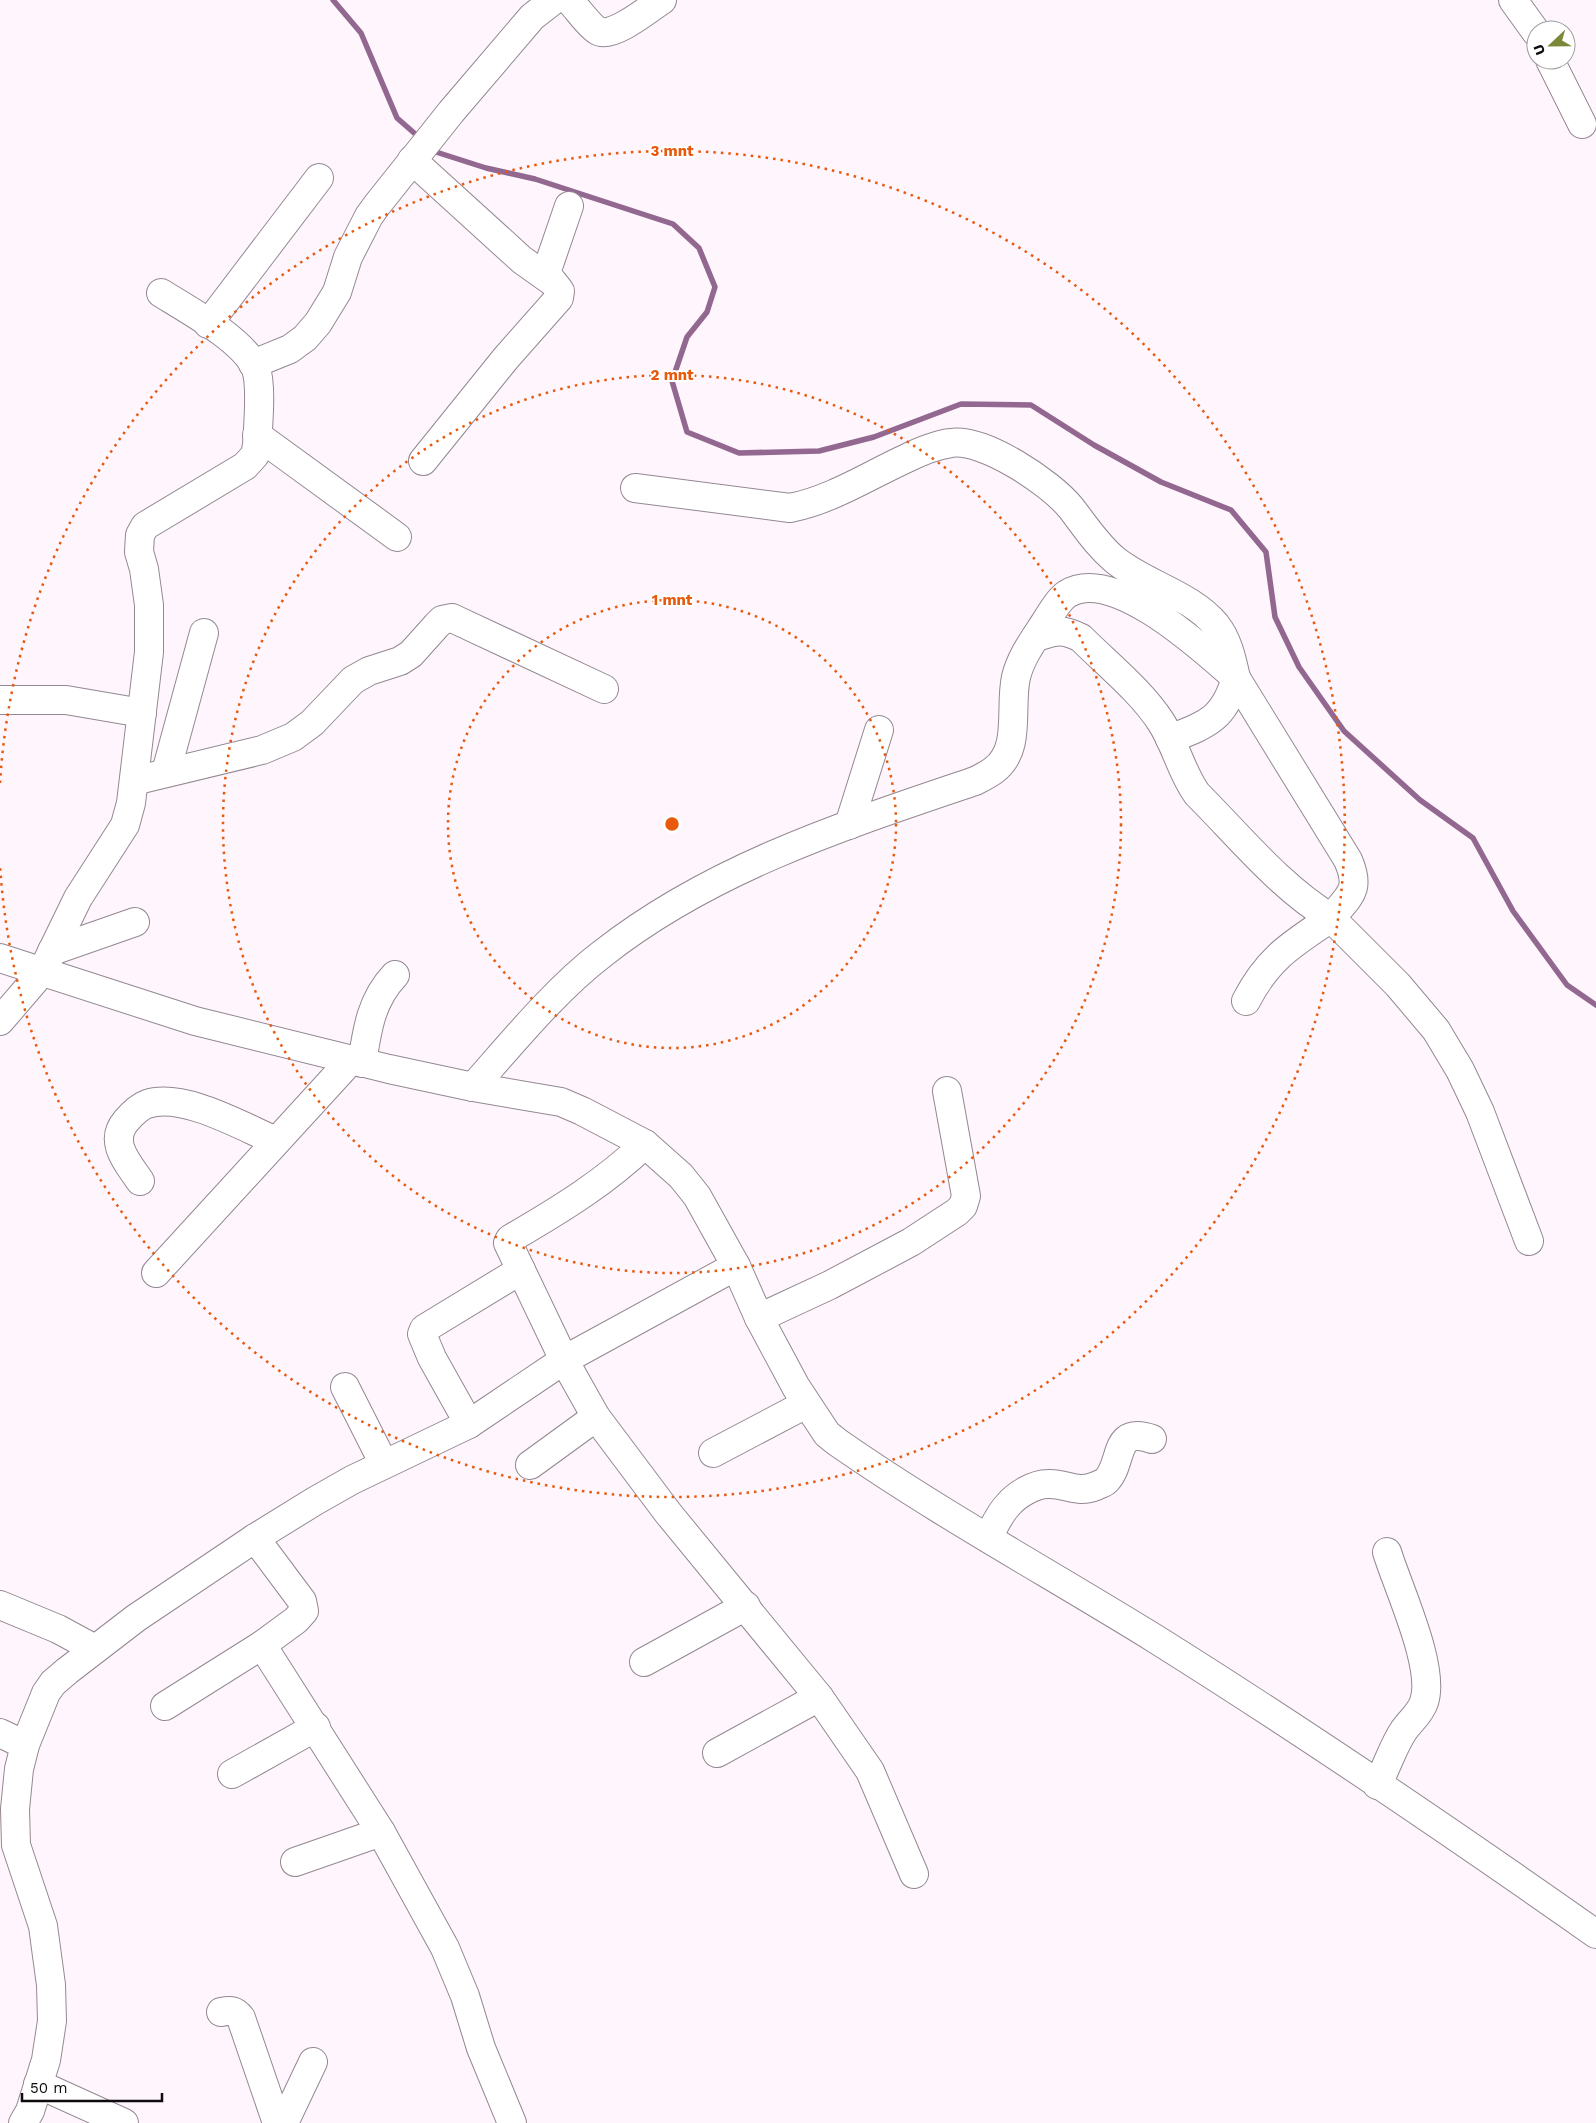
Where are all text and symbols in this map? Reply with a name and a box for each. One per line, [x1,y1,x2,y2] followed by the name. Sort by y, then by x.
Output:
[1526,20,1576,70] north arrow
[1530,42,1548,57] text: U
[650,142,694,160] text: 3 mnt
[650,366,694,384] text: 2 mnt
[652,591,693,609] text: 1 mnt
[663,815,681,833] centre of rings
[22,2070,162,2102] scale bar
[30,2079,67,2097] text: 50 m

